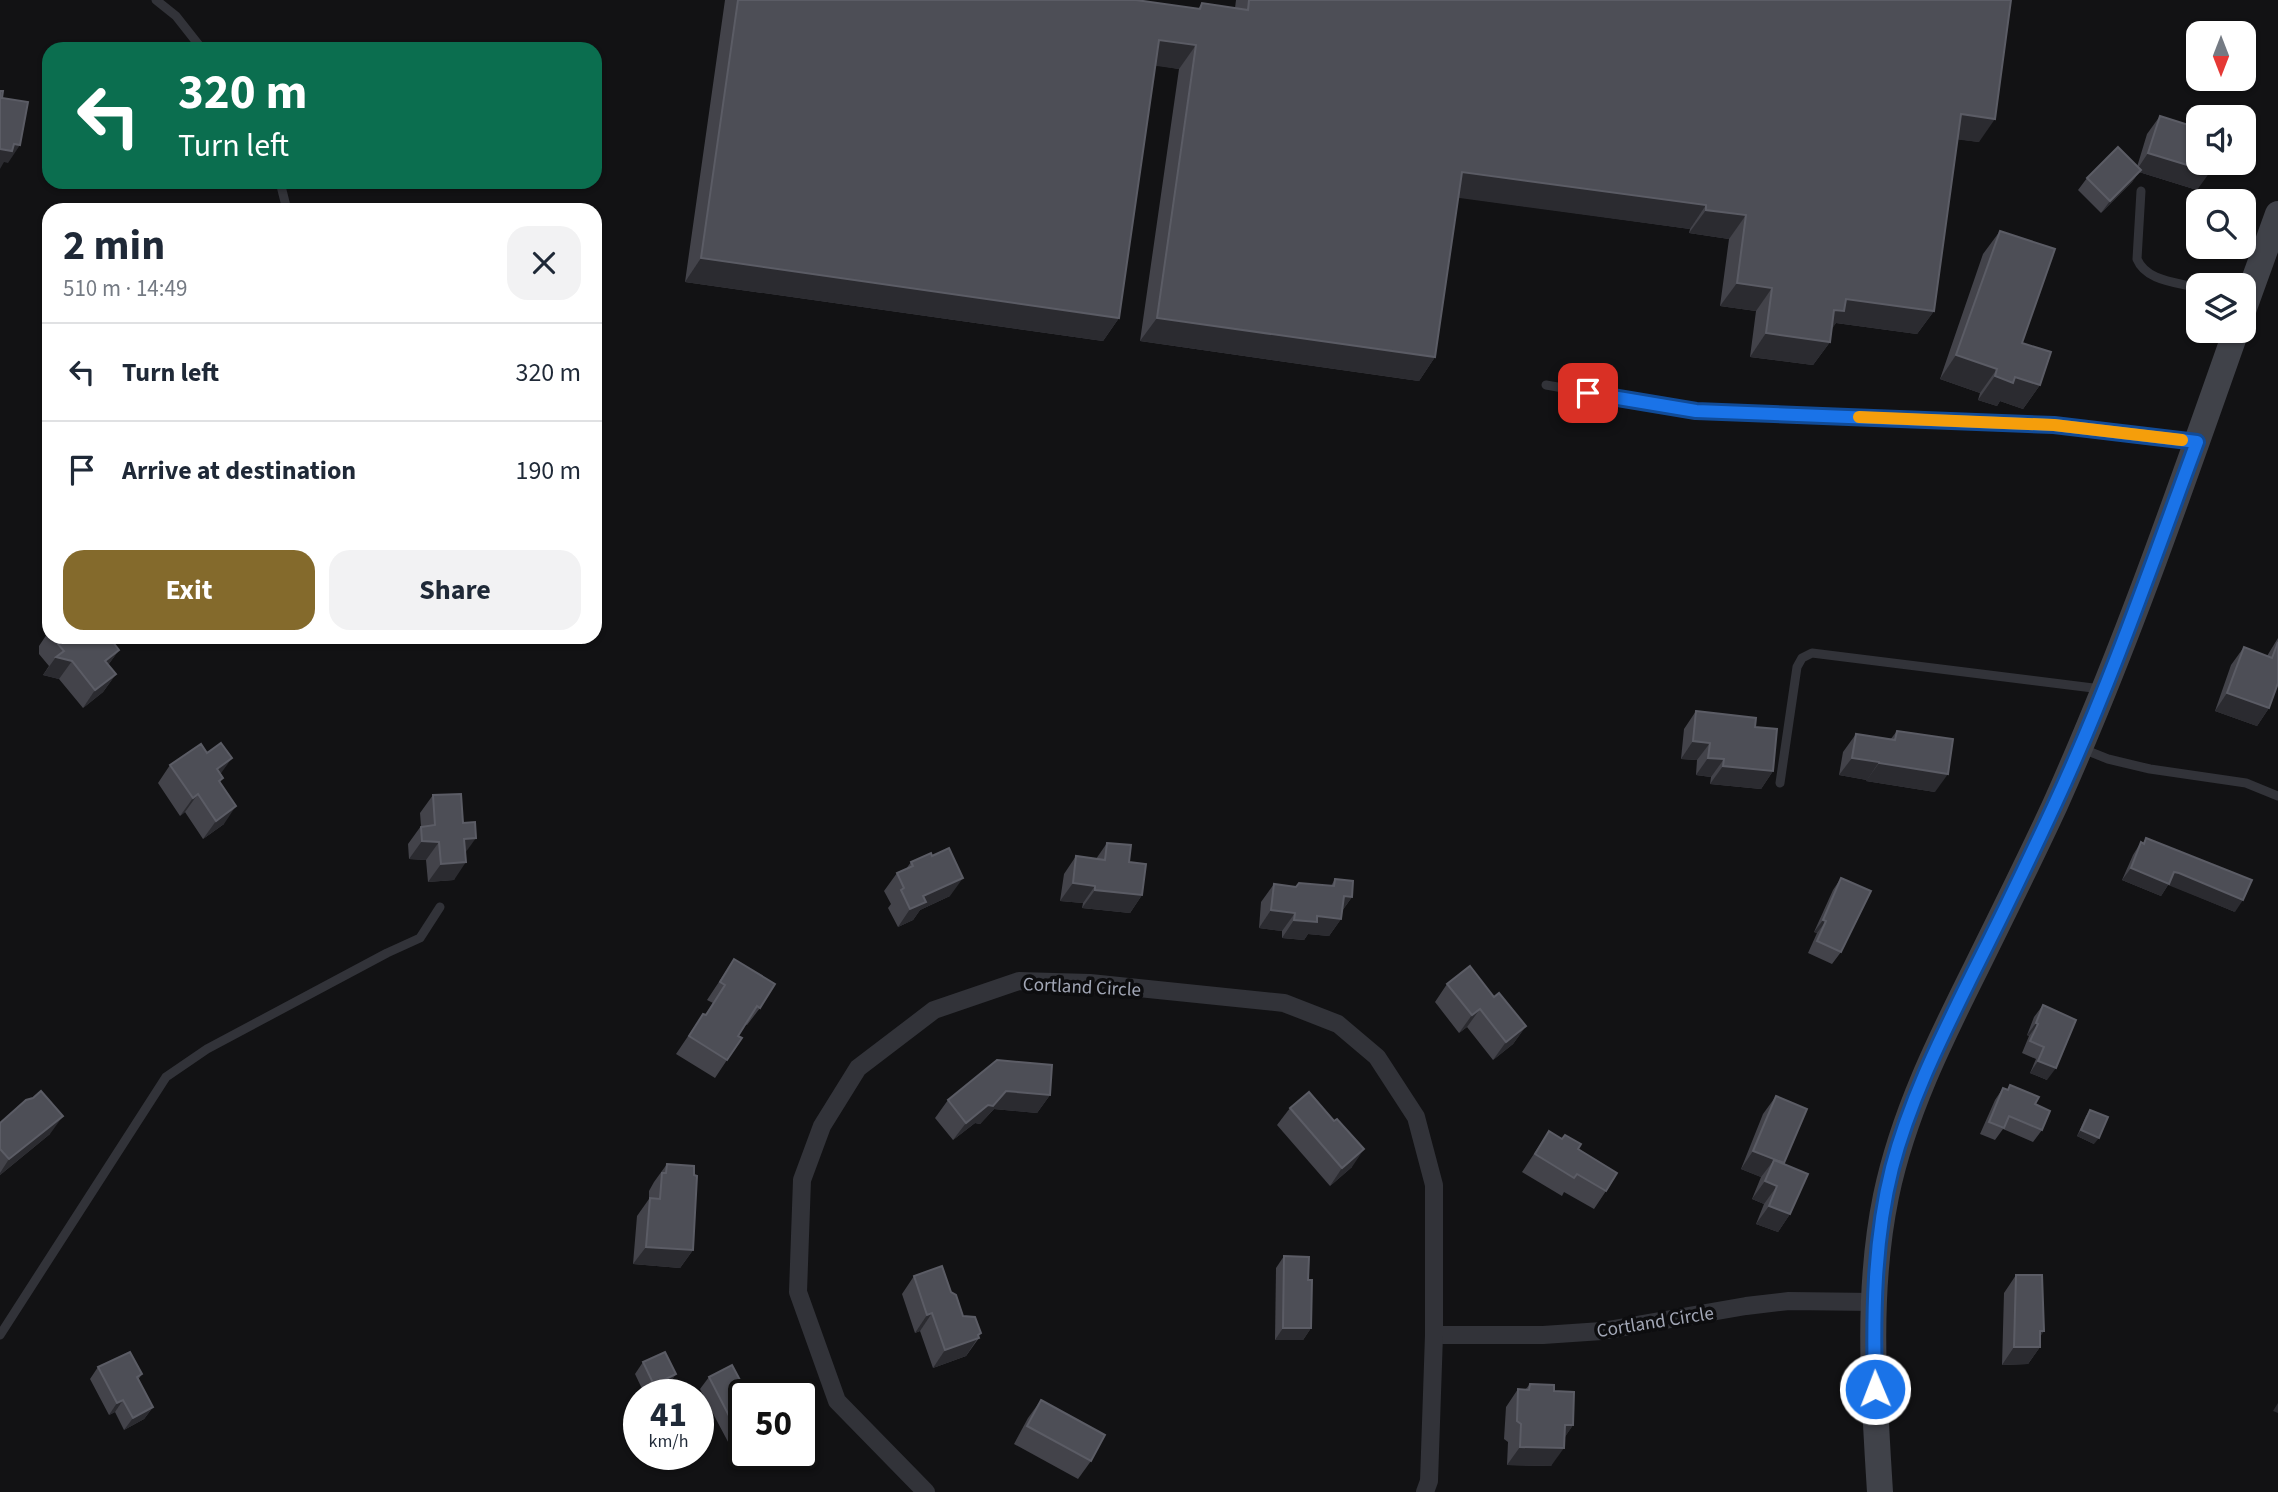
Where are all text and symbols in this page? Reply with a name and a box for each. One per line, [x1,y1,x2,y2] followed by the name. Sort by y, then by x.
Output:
[2186,21,2256,91] north arrow
[2186,21,2256,343] map controls
[178,58,307,128] text: 320 m
[63,70,154,161] icon: left
[2186,105,2256,175] button: sound
[178,123,289,169] text: Turn left
[2186,189,2256,259] button: search
[63,216,165,276] text: 2 min
[507,226,581,300] button: close
[63,272,187,305] text: 510 m · 14:49
[2186,273,2256,343] button: layers
[63,353,101,391] icon: left
[122,354,219,391] text: Turn left
[515,354,581,391] text: 320 m
[1558,363,1618,423] pin
[1569,374,1607,412] icon: arrive
[63,451,101,489] icon: arrive
[122,452,356,489] text: Arrive at destination
[515,452,581,489] text: 190 m
[63,550,315,630] button: Exit
[329,550,581,630] button: Share
[1022,971,1142,1004] street label: Cortland Circle
[1595,1300,1716,1345] street label: Cortland Circle
[1838,1352,1912,1426] position arrow
[728,1379,819,1470] speed limit sign: 50
[650,1390,687,1440] text: 41
[649,1429,688,1454] text: km/h

